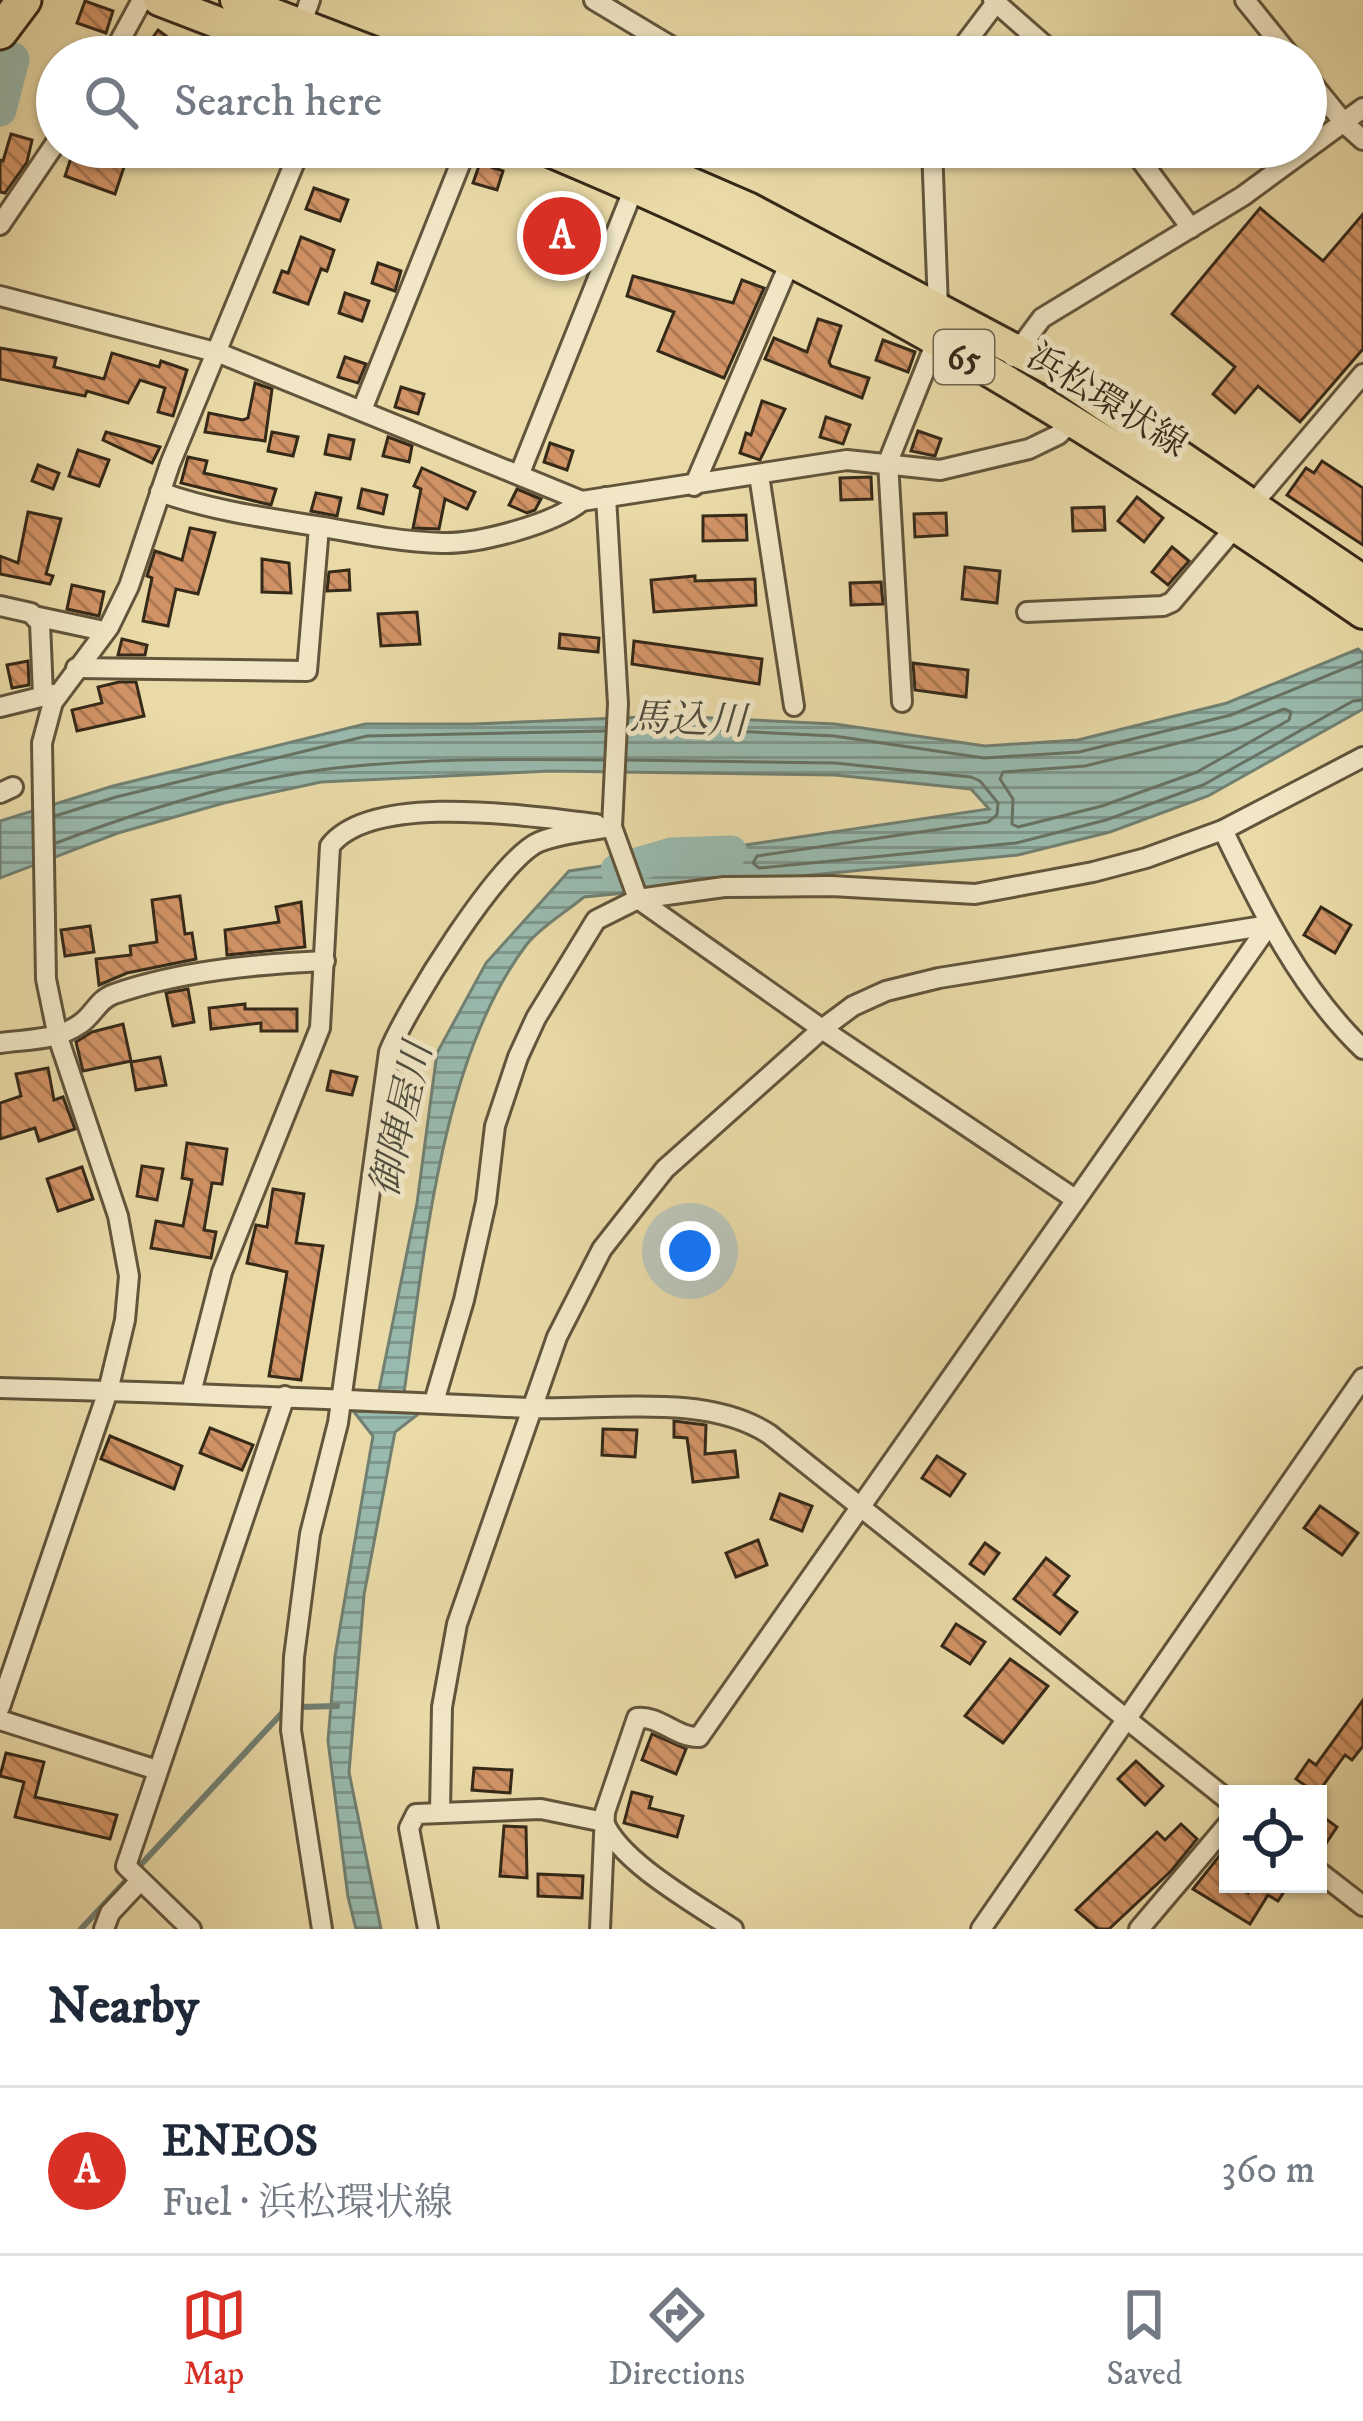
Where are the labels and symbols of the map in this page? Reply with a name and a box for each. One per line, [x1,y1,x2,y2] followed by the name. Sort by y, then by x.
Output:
[523,191,601,281] pin: A
[934,330,994,384] road number: 65
[1018,334,1195,468] street label: 浜松環状線
[629,694,751,747] water label: 馬込川
[361,1034,445,1201] water label: 御陣屋川
[660,1221,720,1281] your location

